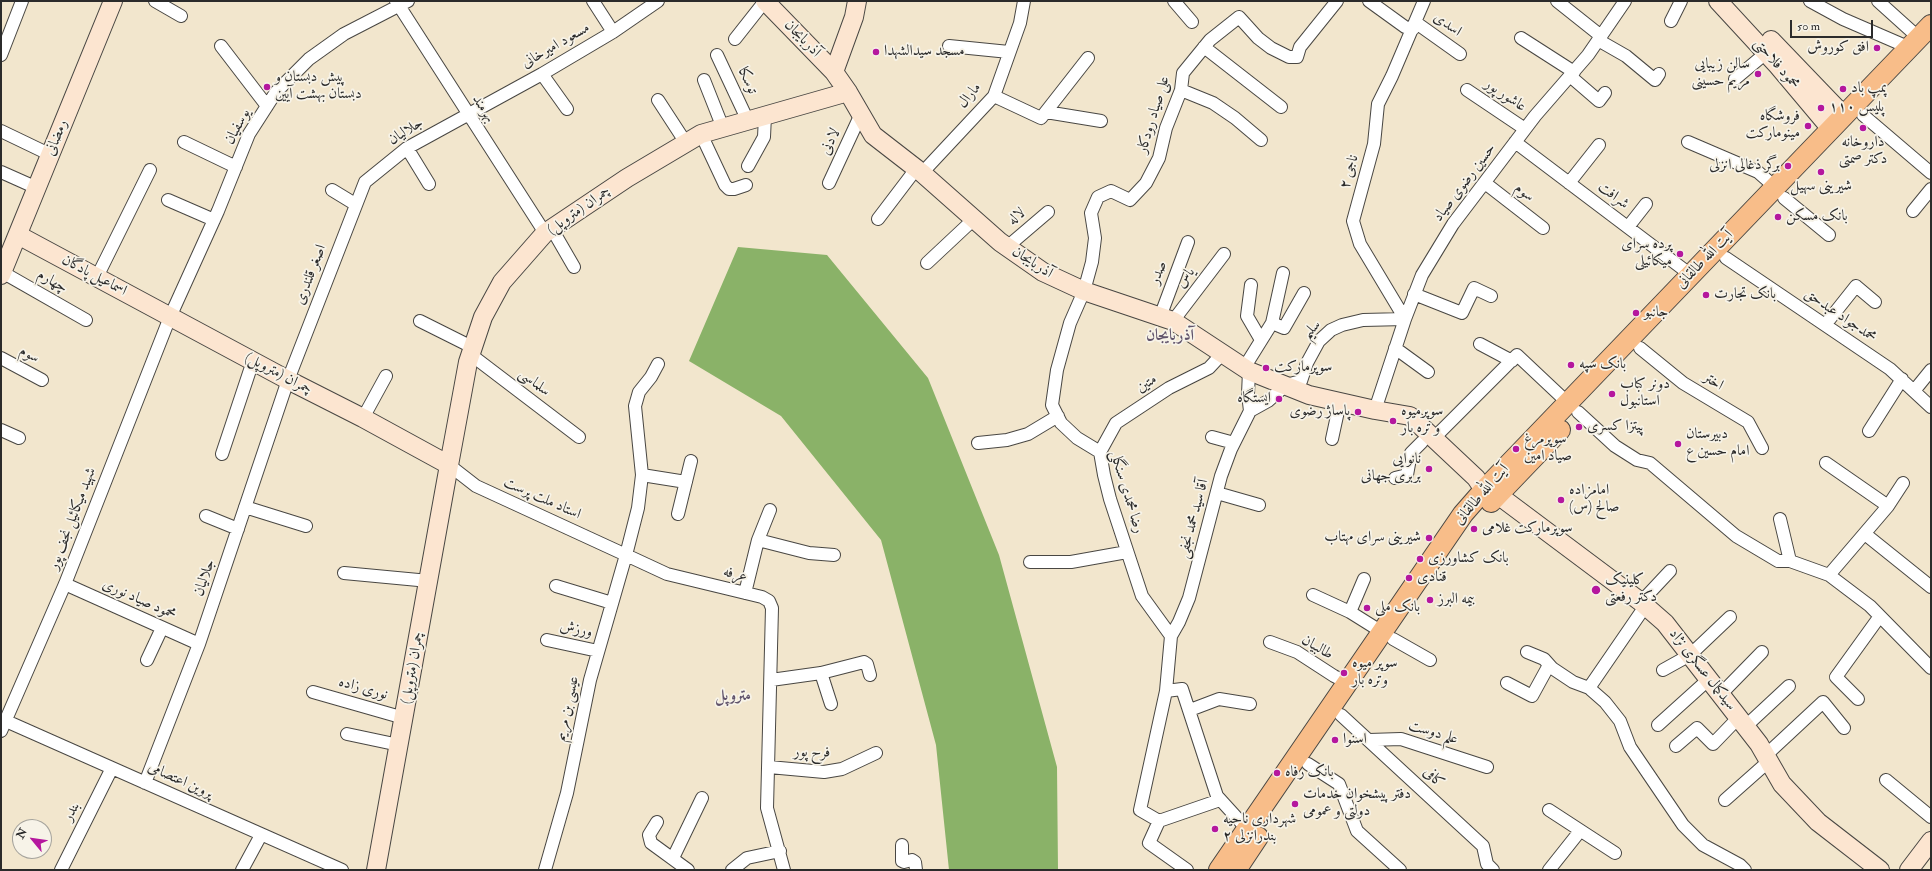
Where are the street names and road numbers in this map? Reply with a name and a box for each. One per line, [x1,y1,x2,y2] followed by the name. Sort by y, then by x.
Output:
[1429,9,1465,41] street label: اسدی
[780,17,824,61] street label: آذربایجان
[519,19,593,73] street label: مسعود امیرخانی
[1749,35,1803,93] street label: محمود فلاحتی
[733,65,761,97] street label: توسکا
[1134,74,1174,156] street label: علی صیاد رودکار
[1481,76,1529,116] street label: عاشور پور
[954,80,986,112] street label: مارال
[467,92,499,126] street label: بهرمند
[221,106,255,148] street label: یوسفیان
[385,114,427,150] street label: جلالیان
[42,117,72,159] street label: رمضانی
[817,126,845,158] street label: لادنی
[1430,140,1500,226] street label: حسین رضوی صیاد
[1337,153,1363,191] street label: ناجی ۲
[1594,178,1632,214] street label: شرافت
[1510,180,1538,206] street label: سوم
[544,183,614,239] street label: چمران (متروپل)
[1004,204,1030,230] street label: لاله
[1673,227,1737,293] street label: آیت الله طالقانی
[291,242,331,308] street label: اصغر قلندری
[1008,243,1056,283] street label: آذربایجان
[58,251,130,301] street label: اسماعیل پادگان
[1146,259,1172,287] street label: صدر
[1172,264,1200,292] street label: یاس
[34,266,70,298] street label: چهارم
[1801,285,1879,347] street label: محمدجواد عبدحق
[1299,317,1325,343] street label: سلیم
[16,342,42,368] street label: سوم
[242,349,314,399] street label: چمران (متروپل)
[515,365,553,401] street label: سلماسی
[1700,369,1726,395] street label: اختر
[1133,371,1161,397] street label: متین
[1105,448,1147,536] street label: رضا محمدی سنگلی
[1451,461,1513,529] street label: آیت الله طالقانی
[45,465,101,573] street label: شهید میکائیل نجف پور
[500,474,584,524] street label: استاد ملت پرست
[1175,478,1213,560] street label: آقا سید محمد نجفی
[190,557,220,599] street label: جلالیان
[721,564,749,586] street label: عرفه
[99,576,179,624] street label: محمود صیاد نوری
[558,618,594,642] street label: ورزش
[1664,626,1740,714] street label: سیدکمال عسگری نژاد
[398,630,428,706] street label: چمران (متروپل)
[1298,632,1336,664] street label: طالبیان
[336,673,390,705] street label: نوری زاده
[552,675,584,743] street label: عیسی بن مریم
[1406,717,1460,749] street label: علم دوست
[794,744,830,762] street label: فرح پور
[145,759,215,803] street label: پروین اعتصامی
[1419,764,1447,792] street label: کافی
[60,799,84,825] street label: بندر

